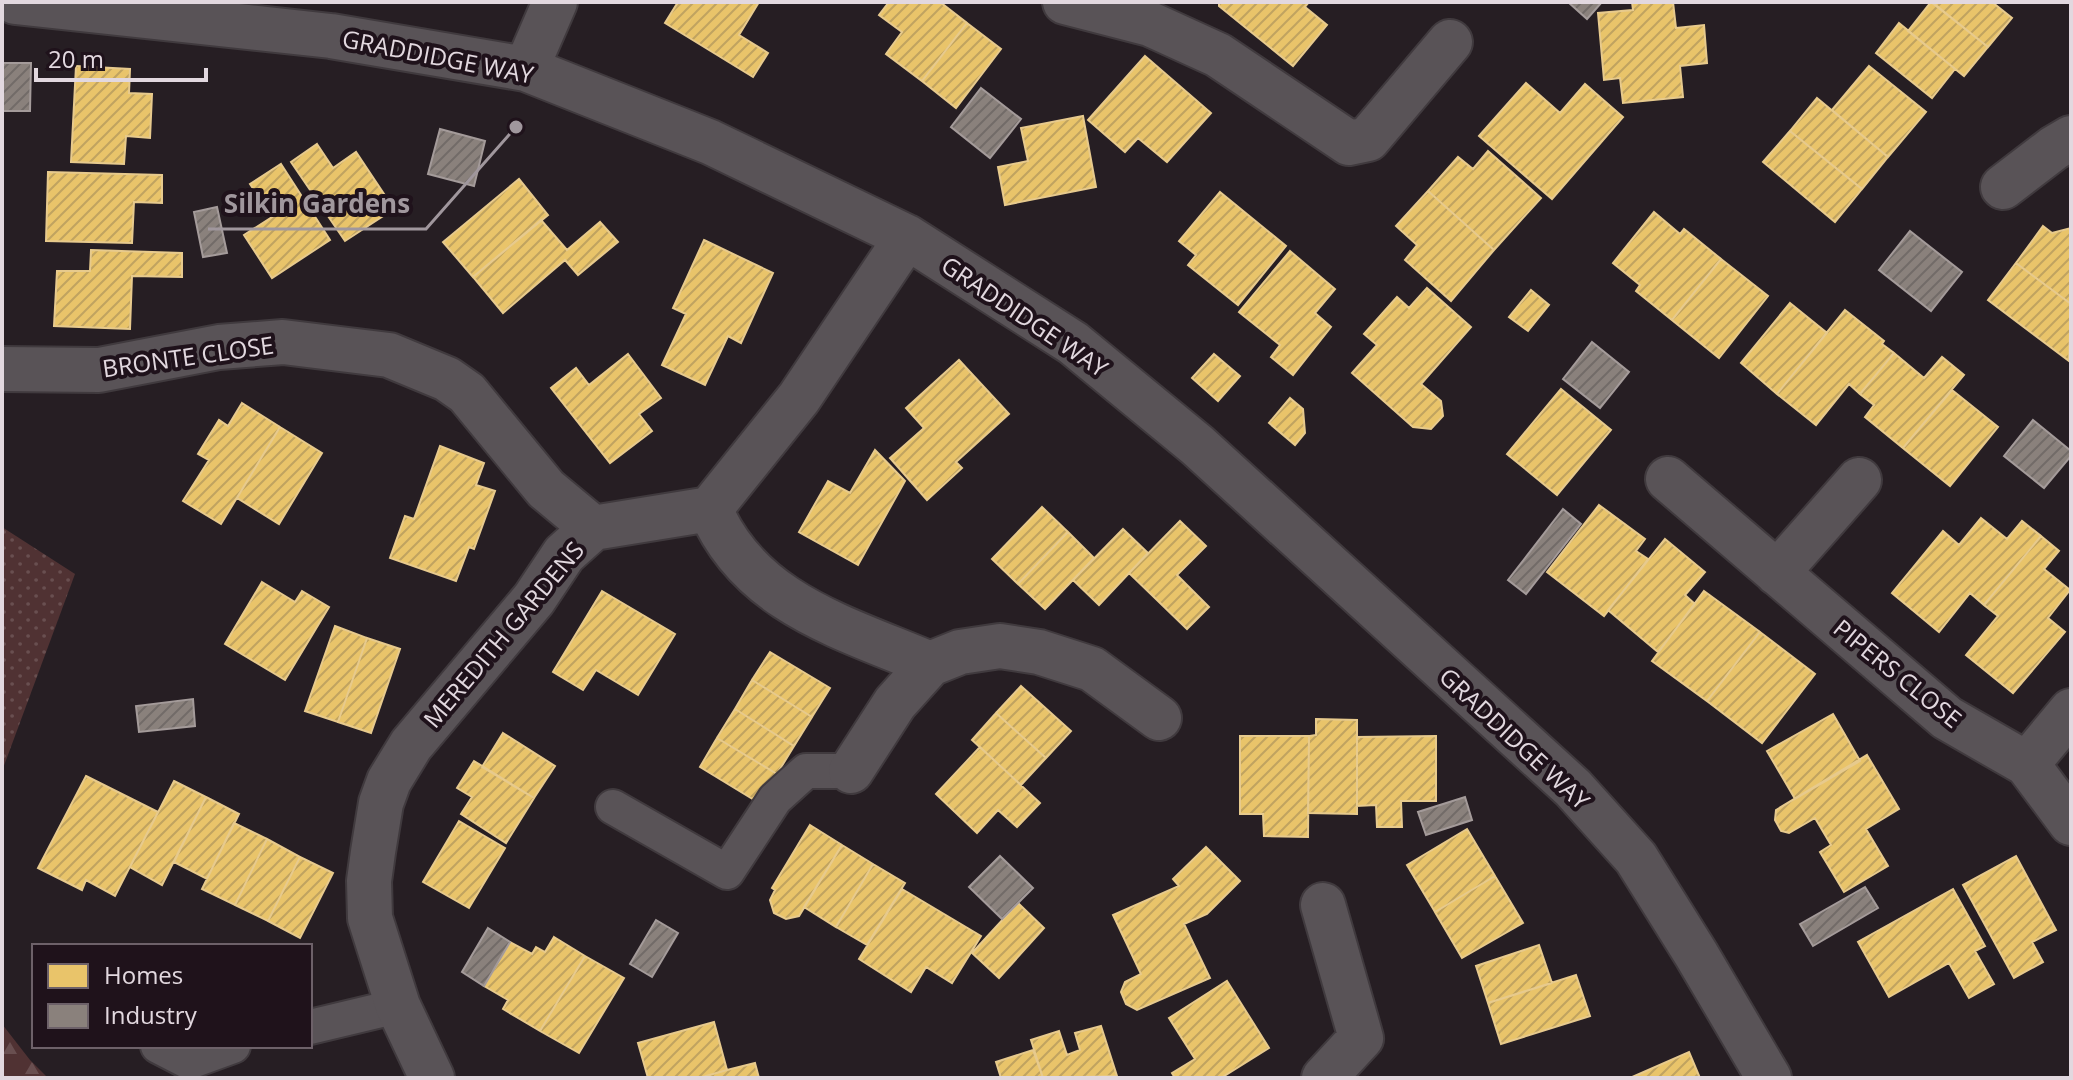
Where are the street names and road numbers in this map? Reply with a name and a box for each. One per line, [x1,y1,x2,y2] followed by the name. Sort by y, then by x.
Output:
[340,21,537,91] street label: GRADDIDGE WAY
[935,248,1115,384] street label: GRADDIDGE WAY
[100,328,276,384] street label: BRONTE CLOSE
[415,534,591,734] street label: MEREDITH GARDENS
[1827,611,1969,735] street label: PIPERS CLOSE
[1433,660,1598,817] street label: GRADDIDGE WAY

